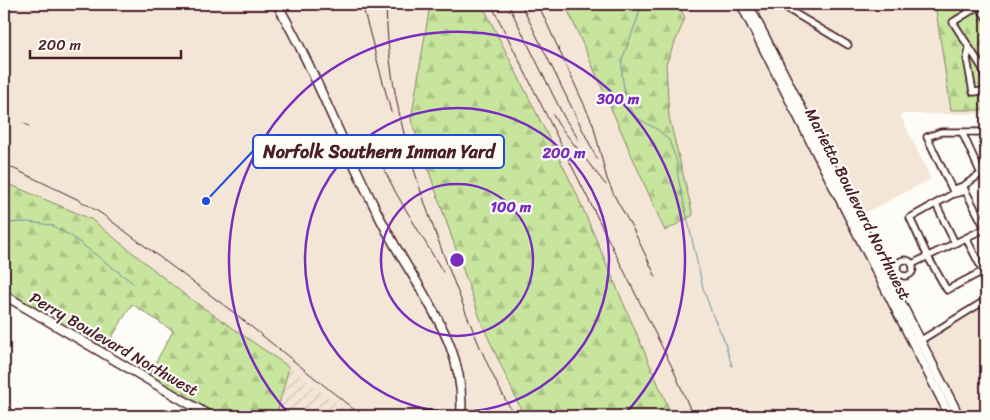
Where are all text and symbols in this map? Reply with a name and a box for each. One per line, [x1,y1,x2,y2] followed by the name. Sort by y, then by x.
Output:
[30,28,181,60] scale bar
[38,32,82,58] text: 200 m
[596,86,640,112] text: 300 m
[797,103,919,305] street label: Marietta Boulevard Northwest
[253,135,504,168] callout: Norfolk Southern Inman Yard
[262,136,496,168] text: Norfolk Southern Inman Yard
[541,140,586,166] text: 200 m
[491,194,532,220] text: 100 m
[448,251,466,269] centre of rings
[24,284,204,404] street label: Perry Boulevard Northwest

